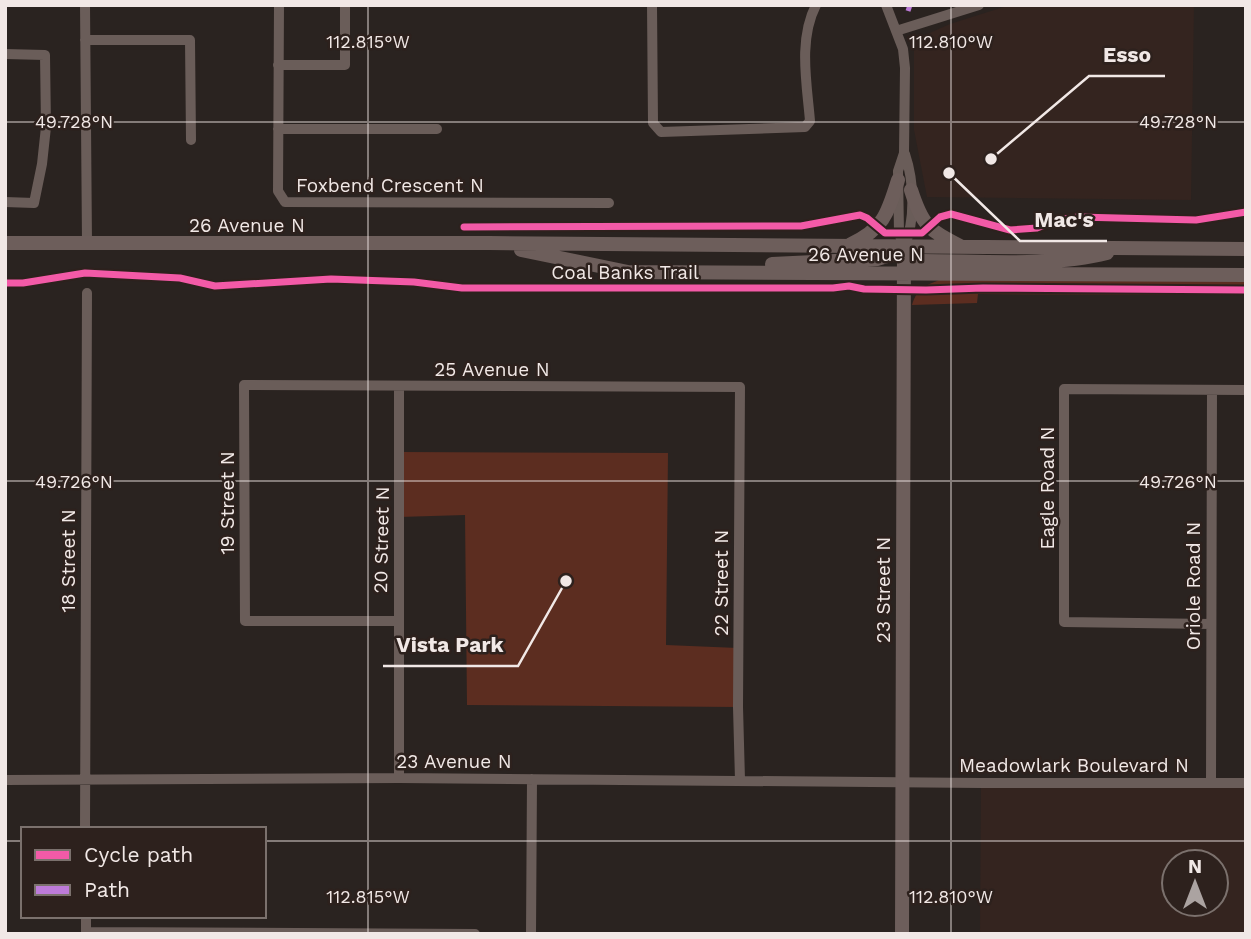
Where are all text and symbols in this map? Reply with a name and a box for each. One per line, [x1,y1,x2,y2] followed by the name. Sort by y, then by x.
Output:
[326,31,410,52] text: 112.815°W
[909,31,993,52] text: 112.810°W
[1089,34,1165,76] callout: Esso
[1103,42,1151,67] text: Esso
[35,111,113,132] text: 49.728°N
[1139,111,1217,132] text: 49.728°N
[296,174,484,197] street label: Foxbend Crescent N
[1020,199,1107,241] callout: Mac's
[1034,207,1094,232] text: Mac's
[189,214,305,237] street label: 26 Avenue N
[808,243,924,266] street label: 26 Avenue N
[551,261,699,284] street label: Coal Banks Trail
[434,358,550,381] street label: 25 Avenue N
[1036,426,1059,550] street label: Eagle Road N
[216,451,239,555] street label: 19 Street N
[35,471,113,492] text: 49.726°N
[1139,471,1217,492] text: 49.726°N
[369,486,394,594] street label: 20 Street N
[57,509,80,613] street label: 18 Street N
[1182,522,1205,650] street label: Oriole Road N
[710,530,733,636] street label: 22 Street N
[872,537,895,643] street label: 23 Street N
[383,624,518,666] callout: Vista Park
[396,632,505,657] text: Vista Park
[396,750,512,773] street label: 23 Avenue N
[959,754,1189,777] street label: Meadowlark Boulevard N
[21,827,266,918] legend
[84,842,193,867] text: Cycle path
[1160,848,1230,918] north arrow
[1188,855,1202,878] text: N
[84,877,130,902] text: Path
[326,886,410,907] text: 112.815°W
[909,886,993,907] text: 112.810°W

